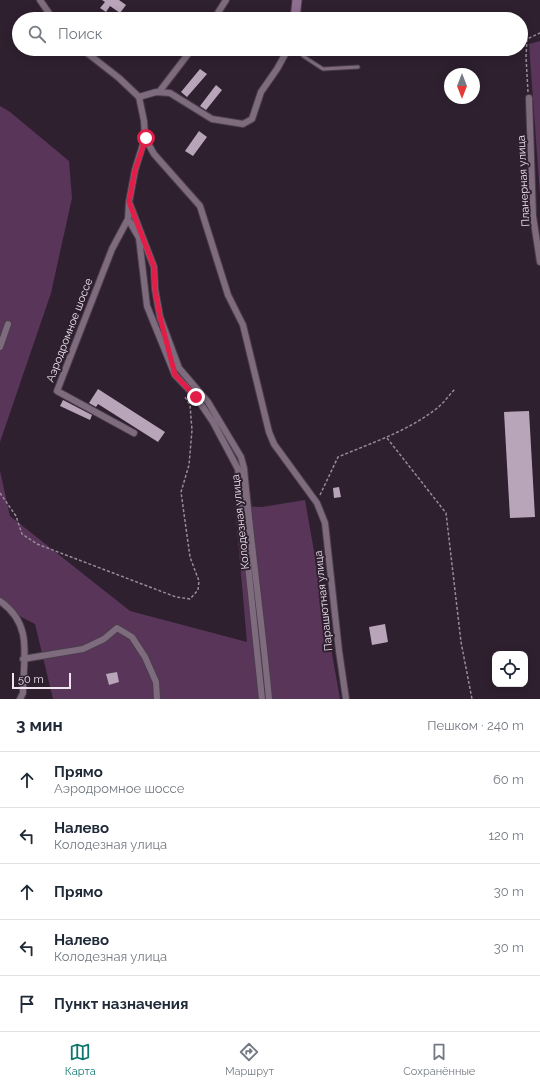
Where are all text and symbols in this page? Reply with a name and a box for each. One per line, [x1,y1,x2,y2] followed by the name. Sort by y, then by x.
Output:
[12,12,528,56] search box
[26,23,48,45] icon: search
[58,25,103,43] text: Поиск
[444,68,480,104] north arrow
[137,129,155,147] route start
[515,135,532,227] street label: Планерная улица
[44,276,95,384] street label: Аэродромное шоссе
[187,388,205,406] route end
[229,474,252,570] street label: Колодезная улица
[312,550,335,652] street label: Парашютная улица
[492,651,528,687] map controls
[492,651,528,687] button: locate
[12,671,71,690] scale bar
[18,673,44,686] text: 50 m
[16,715,63,735] text: 3 мин
[427,718,524,733] text: Пешком · 240 m
[54,763,103,781] text: Прямо
[16,769,38,791] icon: ahead
[493,772,524,787] text: 60 m
[54,781,184,796] text: Аэродромное шоссе
[54,819,109,837] text: Налево
[16,825,38,847] icon: left
[488,828,524,843] text: 120 m
[54,837,167,852] text: Колодезная улица
[16,881,38,903] icon: ahead
[54,883,103,901] text: Прямо
[494,884,524,899] text: 30 m
[54,931,109,949] text: Налево
[16,937,38,959] icon: left
[494,940,524,955] text: 30 m
[54,949,167,964] text: Колодезная улица
[16,993,38,1015] icon: arrive
[54,995,188,1013] text: Пункт назначения
[65,1041,96,1078] tab: Карта
[225,1041,274,1078] tab: Маршрут
[403,1041,475,1078] tab: Сохранённые

